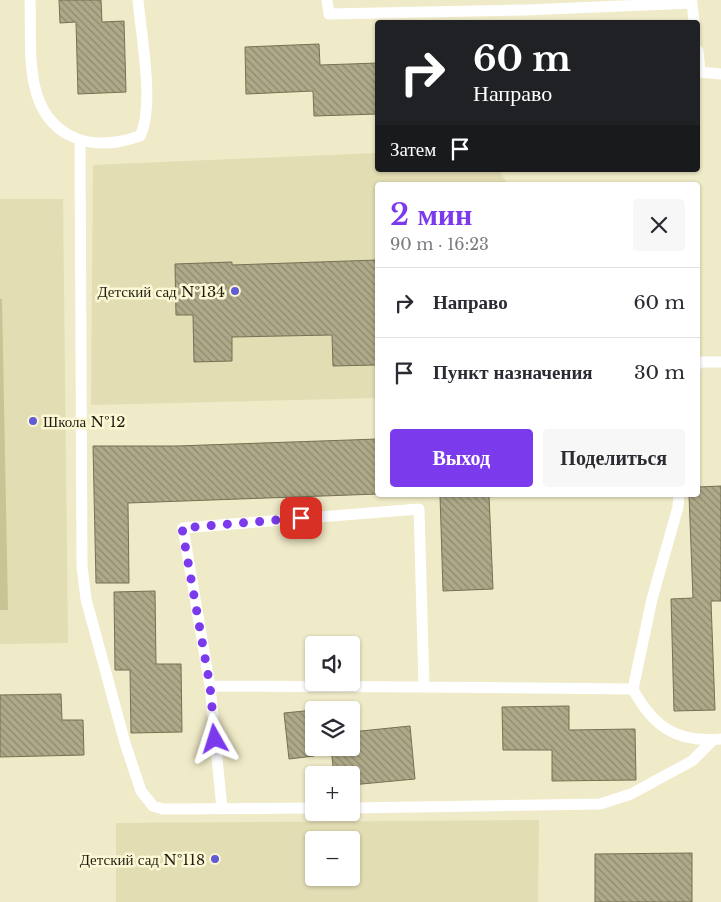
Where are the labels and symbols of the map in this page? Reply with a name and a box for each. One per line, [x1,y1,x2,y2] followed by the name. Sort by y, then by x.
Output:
[97,282,225,301] place label: Детский сад №134
[229,285,241,297] marker: Детский сад №134
[43,412,126,431] place label: Школа №12
[27,415,39,427] marker: Школа №12
[280,497,322,539] pin
[188,712,240,764] position arrow
[80,850,205,869] place label: Детский сад №118
[209,853,221,865] marker: Детский сад №118

